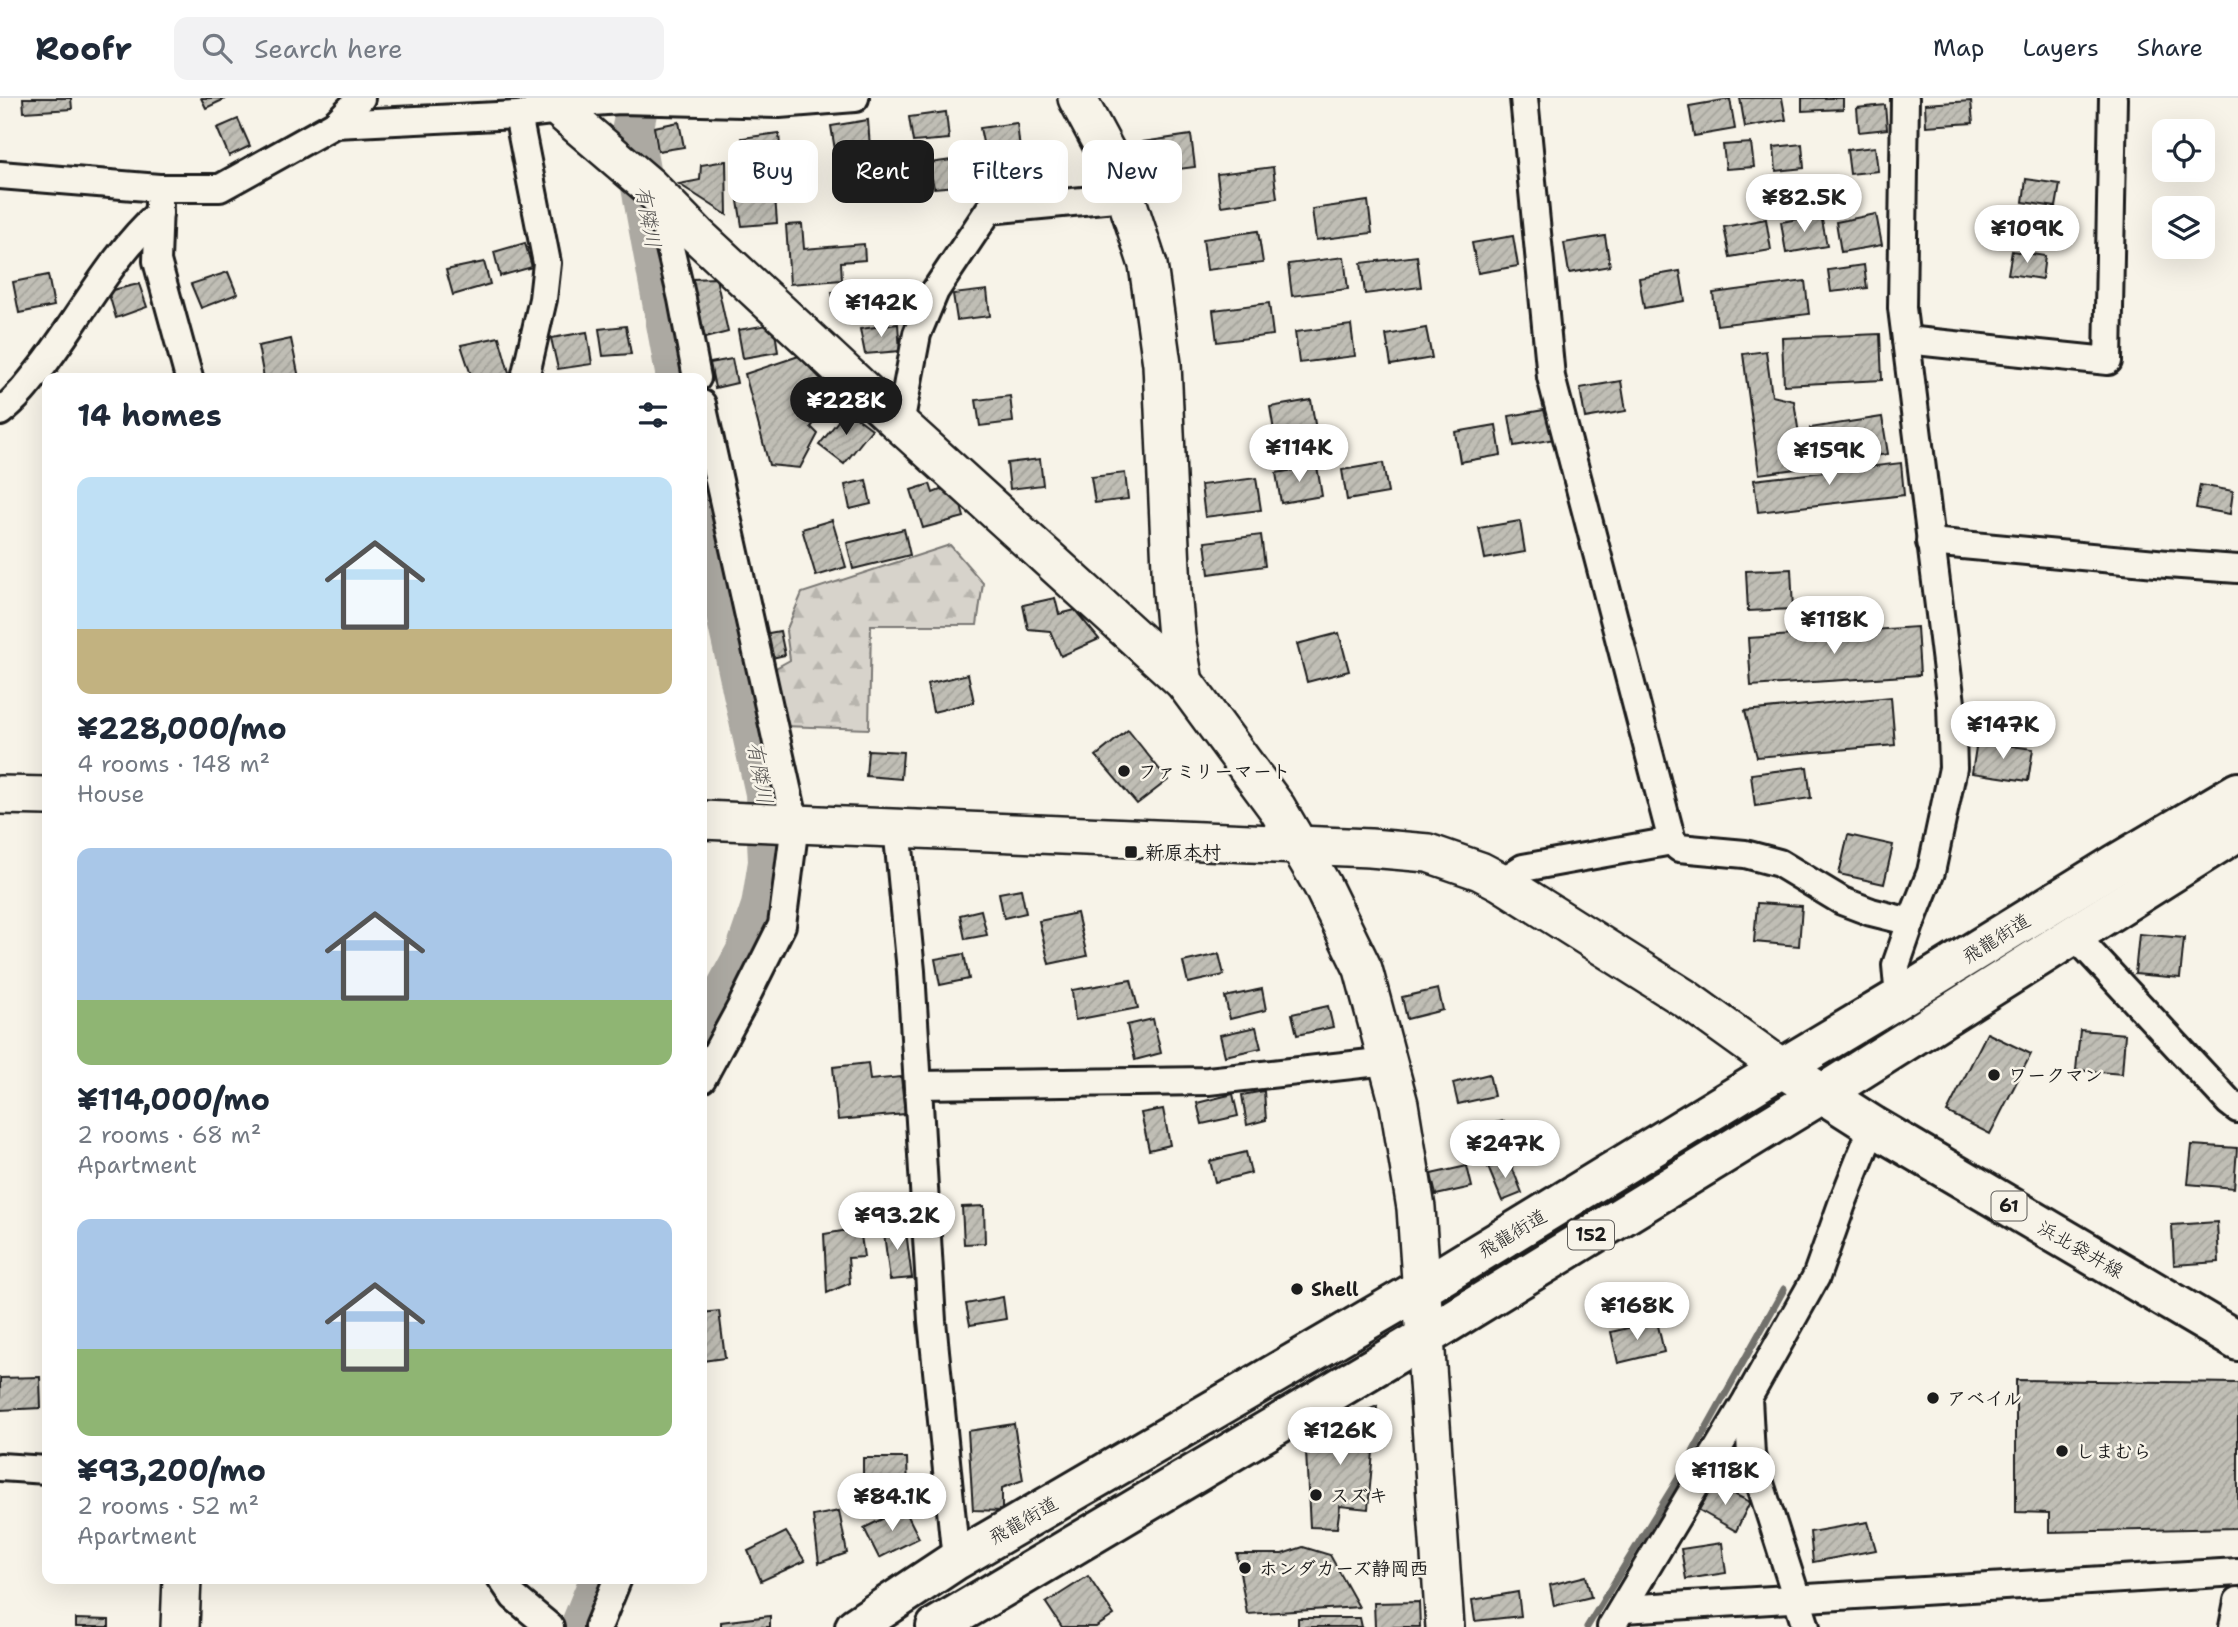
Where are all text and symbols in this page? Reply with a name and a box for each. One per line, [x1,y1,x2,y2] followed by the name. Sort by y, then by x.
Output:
[174,17,664,80] search box
[35,26,132,71] text: Roofr
[198,29,236,67] icon: search
[254,31,403,66] text: Search here
[1933,32,1984,64] text: Map
[2022,32,2099,64] text: Layers
[2137,32,2203,64] text: Share
[2152,119,2215,259] map controls
[2152,119,2215,182] button: locate
[728,140,818,203] chip: Buy
[832,140,934,203] chip: Rent
[948,140,1068,203] chip: Filters
[1082,140,1182,203] chip: New
[1747,174,1861,234] pin: ¥82.5K
[1762,182,1846,212] text: ¥82.5K
[629,184,667,250] water label: 有隣川
[2152,196,2215,259] button: layers
[1978,206,2076,265] pin: ¥109K
[1990,213,2064,243] text: ¥109K
[832,280,930,339] pin: ¥142K
[845,287,917,317] text: ¥142K
[797,378,895,437] pin: ¥228K
[806,385,886,415] text: ¥228K
[77,395,222,436] text: 14 homes
[634,396,672,434] icon: filters
[1250,424,1348,484] pin: ¥114K
[1780,428,1878,487] pin: ¥159K
[1265,432,1333,462] text: ¥114K
[1793,435,1865,465] text: ¥159K
[312,522,438,648] icon: home
[1785,596,1883,656] pin: ¥118K
[1800,604,1868,634] text: ¥118K
[1954,702,2052,761] pin: ¥147K
[77,708,287,749] text: ¥228,000/mo
[1967,709,2039,739] text: ¥147K
[741,740,779,806] water label: 有隣川
[77,749,270,779] text: 4 rooms · 148 m²
[1138,759,1291,784] place label: ファミリーマート
[1116,763,1132,779] marker: ファミリーマート
[77,779,145,809] text: House
[1145,840,1221,865] place label: 新原本村
[1123,844,1139,860] marker: 新原本村
[312,893,438,1019] icon: home
[1957,908,2035,969] street label: 飛龍街道
[2008,1063,2103,1088] place label: ワークマン
[1986,1067,2002,1083] marker: ワークマン
[77,1079,270,1120] text: ¥114,000/mo
[77,1120,261,1150] text: 2 rooms · 68 m²
[1456,1121,1554,1180] pin: ¥247K
[1466,1128,1544,1158] text: ¥247K
[77,1150,197,1180] text: Apartment
[1992,1191,2026,1220] road number: 61
[840,1192,954,1252] pin: ¥93.2K
[854,1200,940,1230] text: ¥93.2K
[1473,1203,1551,1264] street label: 飛龍街道
[2033,1215,2128,1284] street label: 浜北袋井線
[1568,1220,1614,1250] road number: 152
[312,1264,438,1390] icon: home
[1311,1277,1359,1302] place label: Shell
[1289,1281,1305,1297] marker: Shell
[1588,1282,1686,1342] pin: ¥168K
[1600,1290,1674,1320] text: ¥168K
[1947,1386,2022,1411] place label: アベイル
[1925,1390,1941,1406] marker: アベイル
[1291,1408,1389,1467] pin: ¥126K
[1304,1415,1376,1445] text: ¥126K
[2076,1439,2152,1464] place label: しまむら
[2054,1443,2070,1459] marker: しまむら
[1676,1448,1774,1507] pin: ¥118K
[77,1450,266,1491] text: ¥93,200/mo
[1691,1455,1759,1485] text: ¥118K
[835,1474,949,1533] pin: ¥84.1K
[853,1481,931,1511] text: ¥84.1K
[1330,1483,1388,1508] place label: スズキ
[1308,1487,1324,1503] marker: スズキ
[77,1491,259,1521] text: 2 rooms · 52 m²
[984,1491,1062,1550] street label: 飛龍街道
[77,1521,197,1551] text: Apartment
[1259,1556,1428,1581] place label: ホンダカーズ静岡西
[1237,1560,1253,1576] marker: ホンダカーズ静岡西

